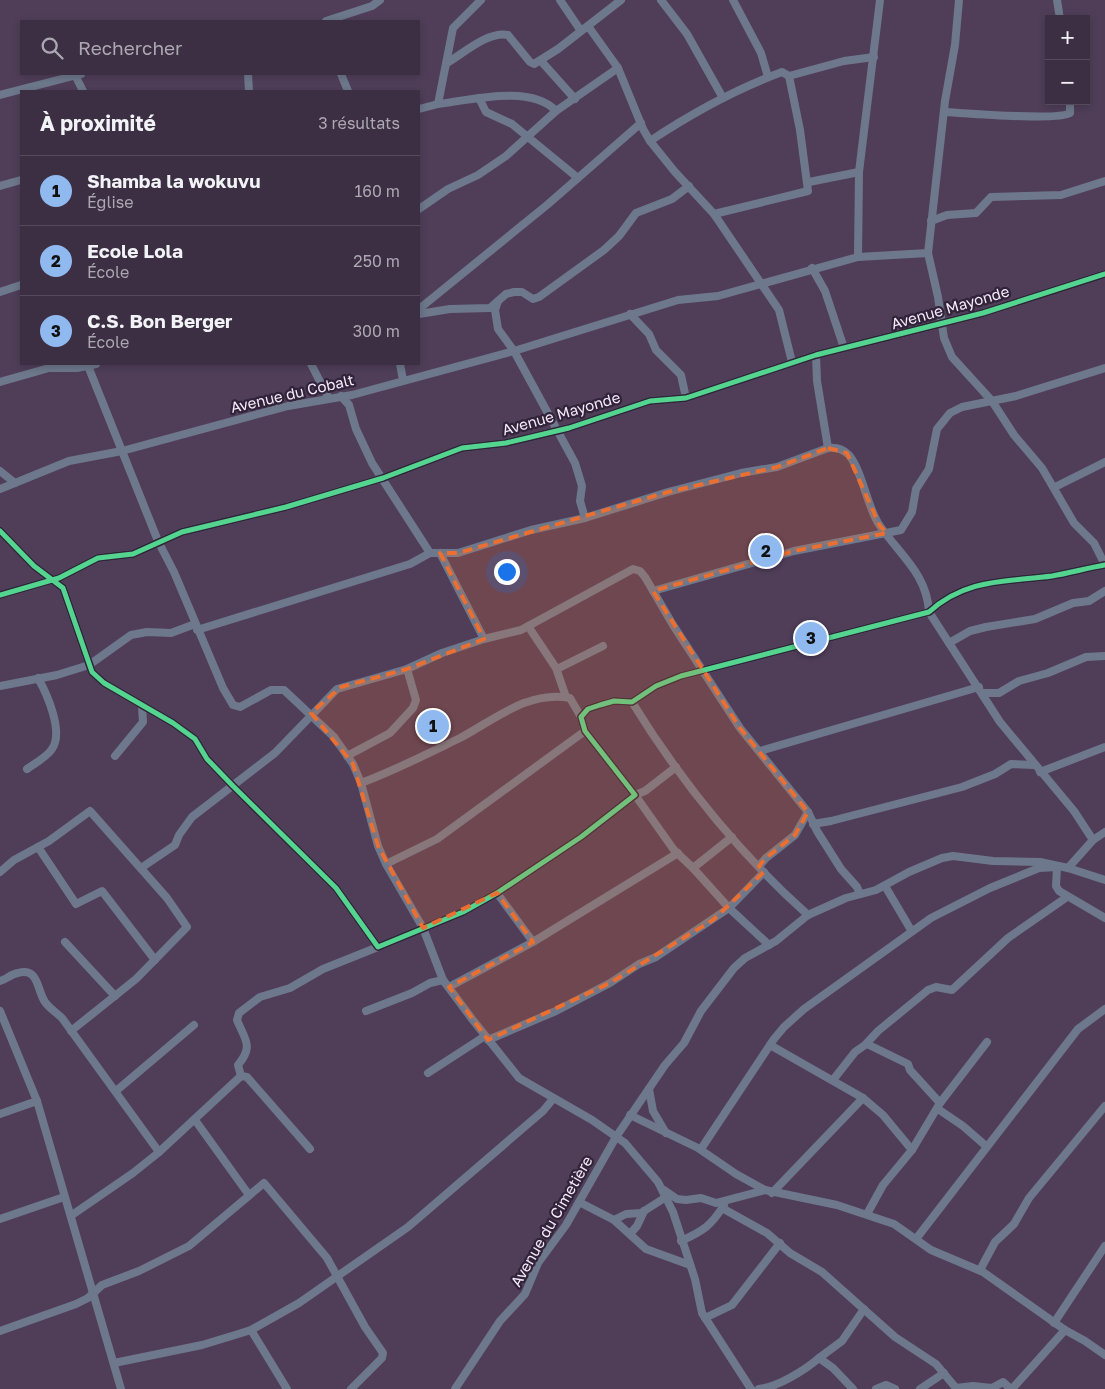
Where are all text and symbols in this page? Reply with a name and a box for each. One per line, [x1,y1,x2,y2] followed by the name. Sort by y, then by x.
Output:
[1045,15,1090,105] map controls
[1045,15,1090,60] button: +
[20,20,420,75] search box
[38,34,66,62] icon: search
[78,36,183,59] text: Rechercher
[1045,60,1090,105] button: −
[40,110,156,136] text: À proximité
[318,113,400,133] text: 3 résultats
[87,169,261,192] text: Shamba la wokuvu
[52,181,60,201] text: 1
[354,181,400,201] text: 160 m
[87,192,134,212] text: Église
[87,239,183,262] text: Ecole Lola
[51,251,61,271] text: 2
[353,251,400,271] text: 250 m
[87,262,129,282] text: École
[889,281,1011,332] street label: Avenue Mayonde
[87,309,233,332] text: C.S. Bon Berger
[51,321,61,341] text: 3
[353,321,400,341] text: 300 m
[87,332,129,352] text: École
[229,370,355,416] street label: Avenue du Cobalt
[500,387,622,438] street label: Avenue Mayonde
[750,532,782,570] pin: 2
[494,559,520,585] your location
[795,619,827,657] pin: 3
[417,707,449,745] pin: 1
[506,1152,596,1290] street label: Avenue du Cimetière

